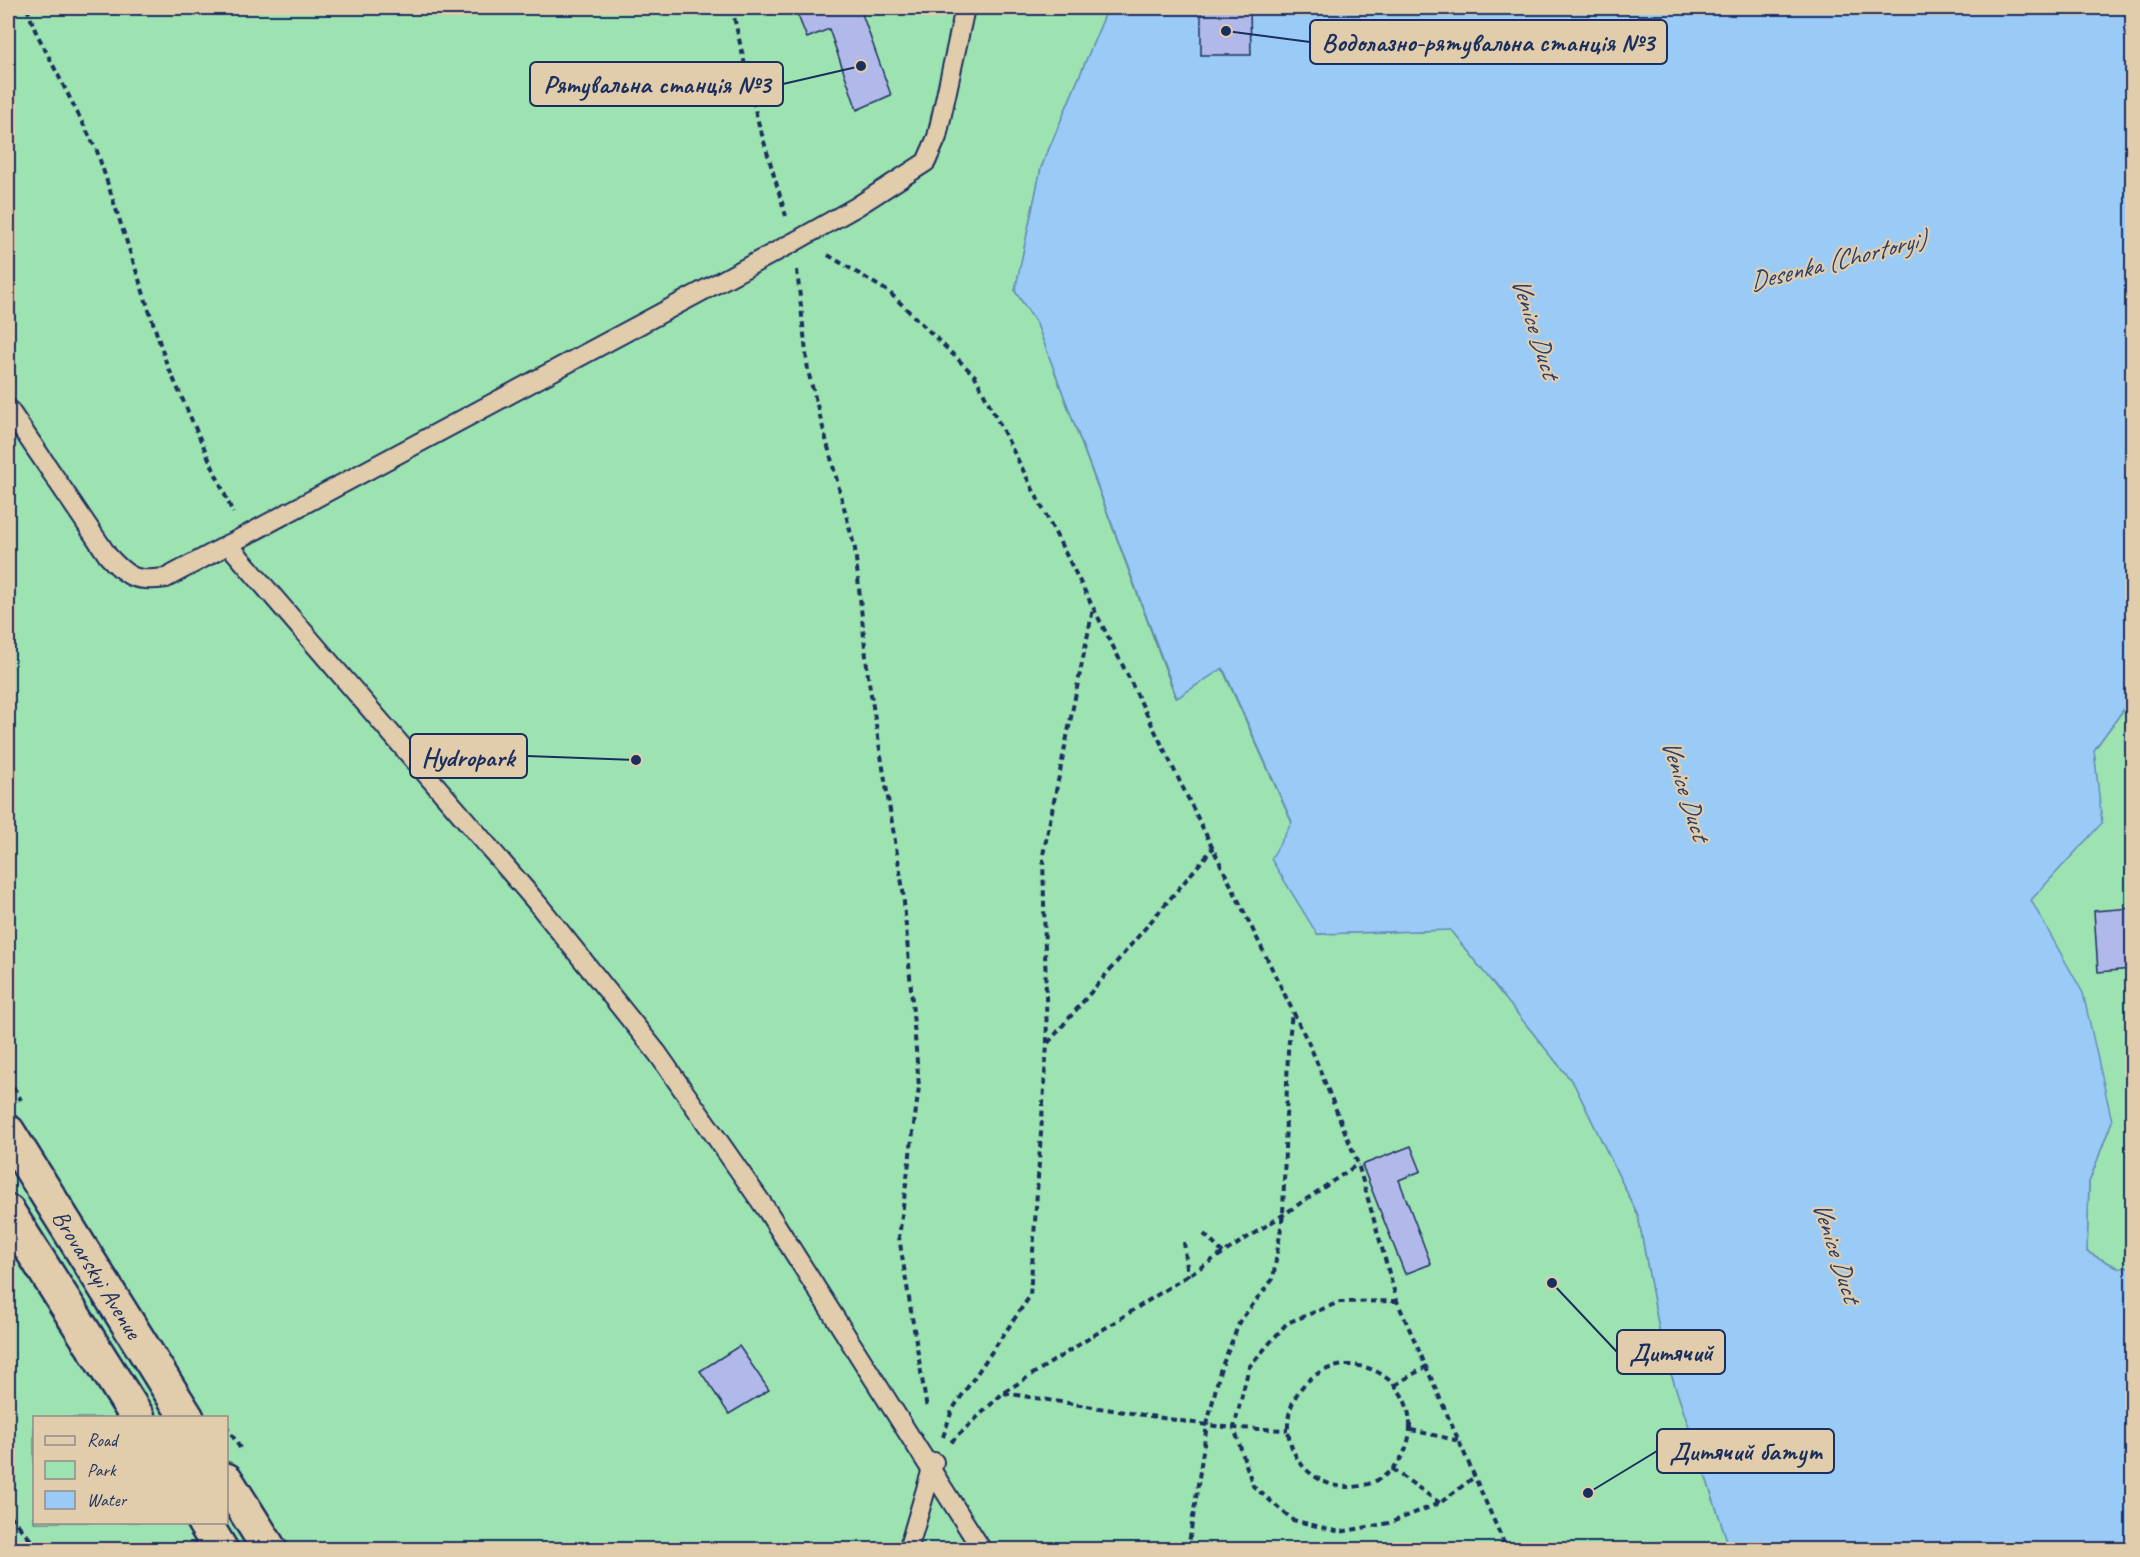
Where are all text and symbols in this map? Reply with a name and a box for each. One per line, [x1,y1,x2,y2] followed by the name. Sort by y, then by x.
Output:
[1310,20,1667,64] callout: Водолазно-рятувальна станція №3
[1322,26,1657,59] text: Водолазно-рятувальна станція №3
[530,62,783,106] callout: Рятувальна станція №3
[544,68,773,101] text: Рятувальна станція №3
[1746,221,1934,298] water label: Desenka (Chortoryi)
[1504,273,1569,387] water label: Venice Duct
[410,734,527,778] callout: Hydropark
[1654,735,1719,849] water label: Venice Duct
[422,741,517,774] text: Hydropark
[1805,1197,1870,1311] water label: Venice Duct
[46,1204,150,1346] street label: Brovarskyi Avenue
[1617,1330,1725,1374] callout: Дитячий
[1629,1336,1715,1369] text: Дитячий
[33,1416,228,1524] legend
[87,1429,120,1451] text: Road
[1657,1429,1834,1473] callout: Дитячий батут
[1669,1435,1824,1468] text: Дитячий батут
[87,1459,117,1481] text: Park
[87,1489,128,1511] text: Water

